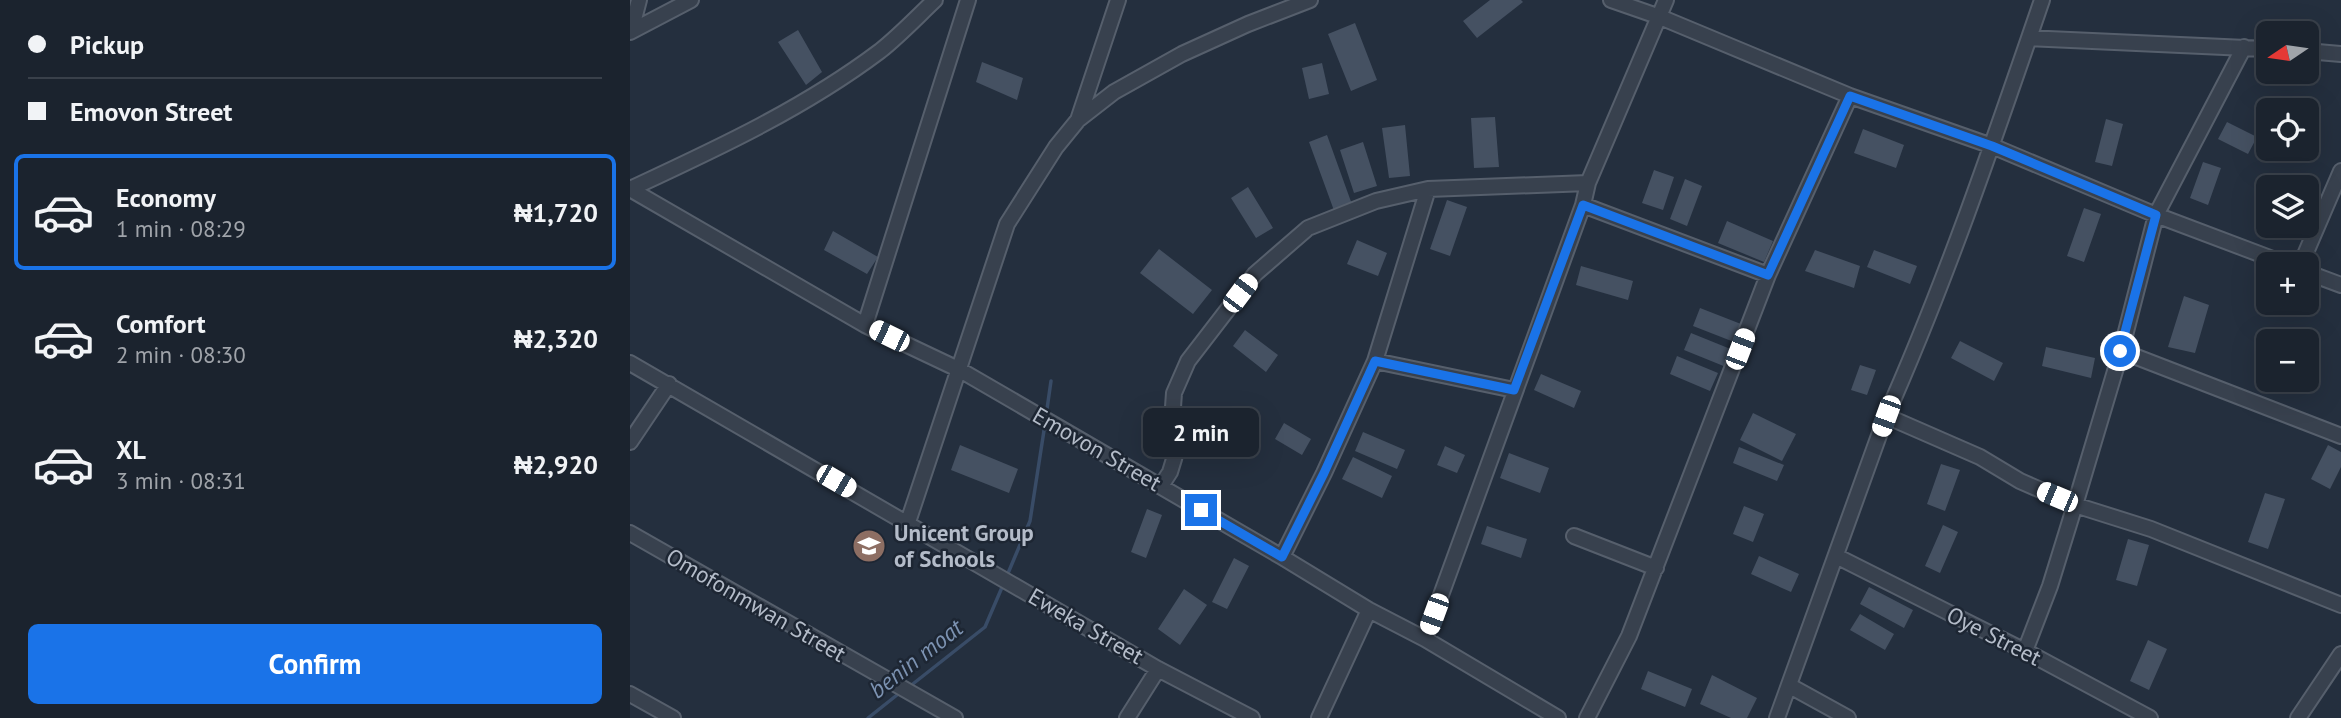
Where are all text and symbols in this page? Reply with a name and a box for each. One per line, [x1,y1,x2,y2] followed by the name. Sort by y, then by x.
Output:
[2256,21,2319,84] north arrow
[2256,21,2319,392] map controls
[70,28,144,61] text: Pickup
[70,95,232,128] text: Emovon Street
[2256,98,2319,161] button: locate
[2256,175,2319,238] button: layers
[32,181,95,244] icon: car
[116,181,216,214] text: Economy
[514,196,598,229] text: ₦1,720
[116,214,246,243] text: 1 min · 08:29
[2256,252,2319,315] button: +
[1219,270,1262,316] car
[32,307,95,370] icon: car
[116,307,206,340] text: Comfort
[866,317,913,355] car
[514,322,598,355] text: ₦2,320
[1723,326,1758,372] car
[2256,329,2319,392] button: −
[2104,335,2136,367] route start
[116,340,246,369] text: 2 min · 08:30
[1869,393,1904,439] car
[1028,400,1167,497] street label: Emovon Street
[1143,408,1259,458] callout: 2 min
[1173,418,1229,447] text: 2 min
[32,433,95,496] icon: car
[116,433,146,466] text: XL
[514,448,598,481] text: ₦2,920
[813,461,860,501] car
[116,466,246,495] text: 3 min · 08:31
[2034,479,2081,515] car
[1185,494,1217,526] route end
[894,518,1034,573] place label: Unicent Group of Schools
[850,527,888,565] school or university icon: Unicent Group of Schools
[661,541,852,668] street label: Omofonmwan Street
[1024,581,1149,670] street label: Eweka Street
[1417,591,1452,637] car
[1942,599,2047,672] street label: Oye Street
[863,611,970,705] water label: benin moat
[28,624,602,704] button: Confirm

